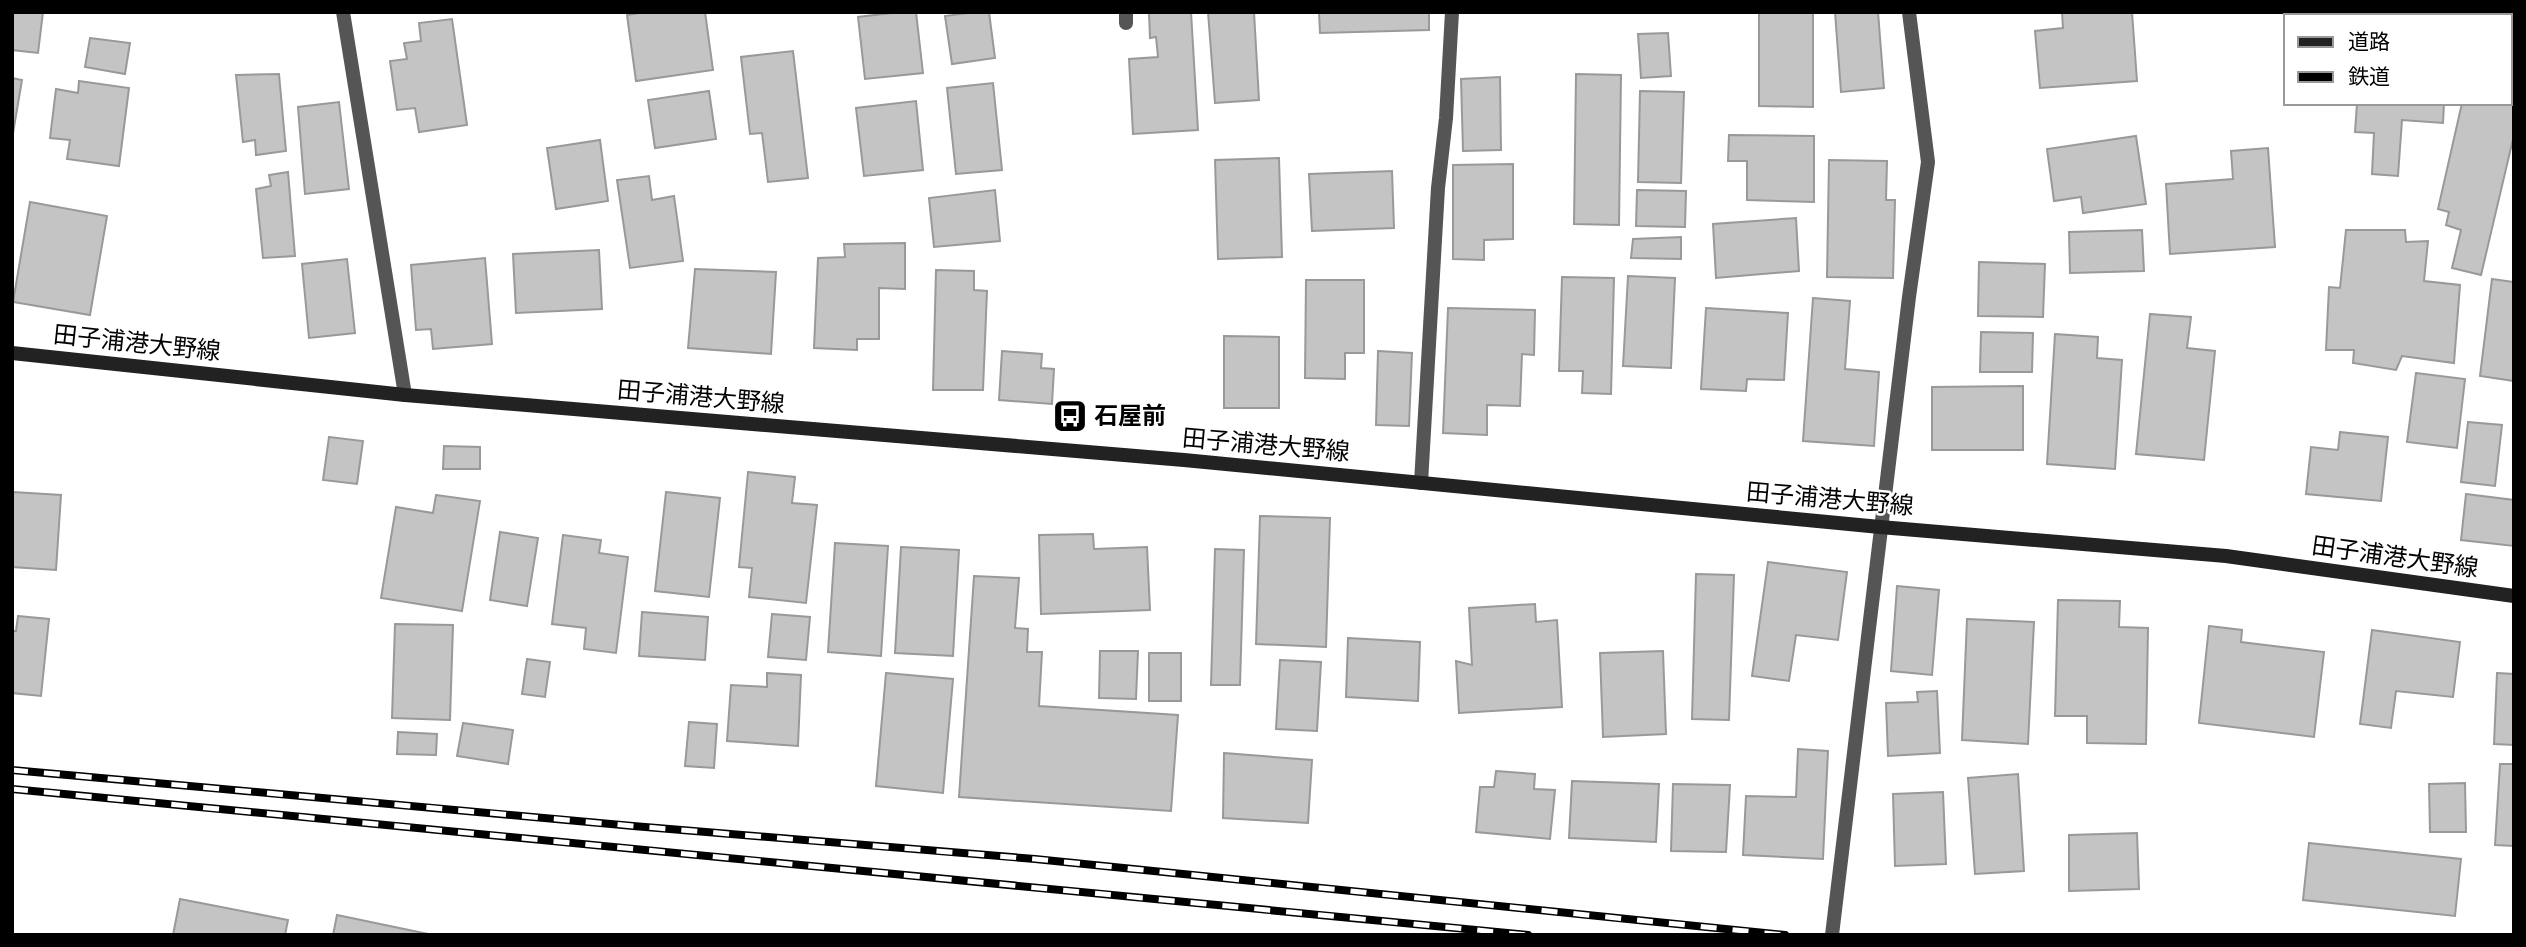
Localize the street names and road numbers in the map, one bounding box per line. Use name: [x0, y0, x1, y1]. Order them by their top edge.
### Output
street label: 田子浦港大野線: [52, 320, 222, 366]
street label: 田子浦港大野線: [616, 376, 786, 418]
street label: 田子浦港大野線: [1181, 424, 1351, 466]
street label: 田子浦港大野線: [1745, 478, 1915, 520]
street label: 田子浦港大野線: [2310, 531, 2480, 583]

